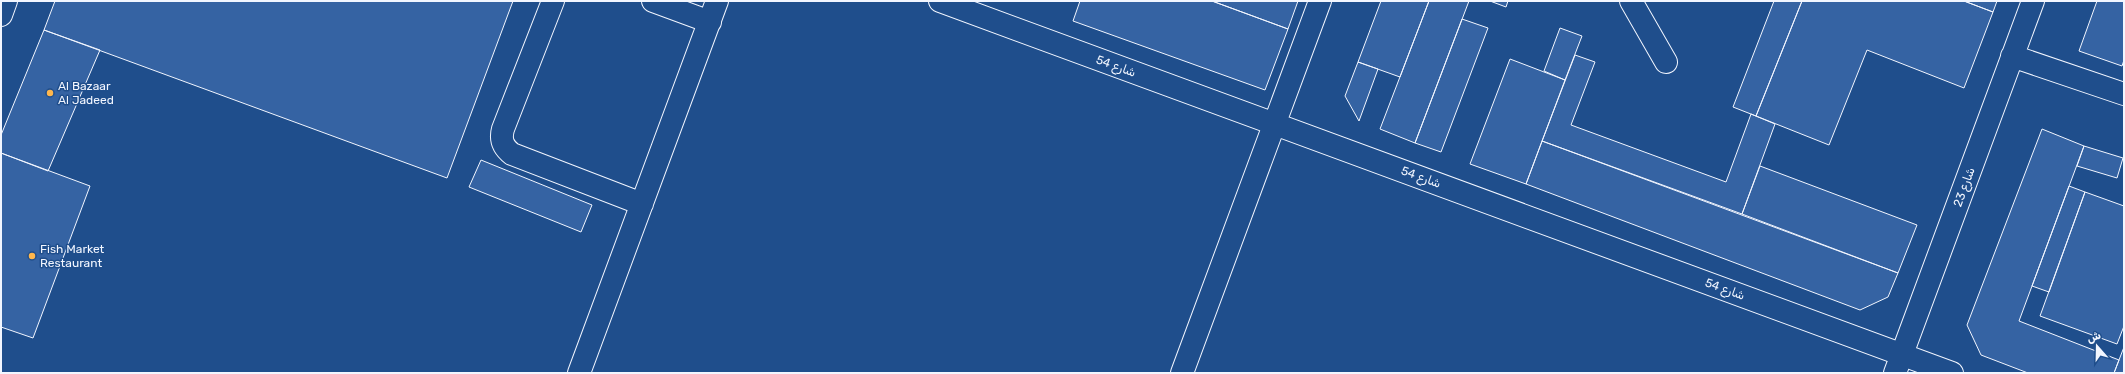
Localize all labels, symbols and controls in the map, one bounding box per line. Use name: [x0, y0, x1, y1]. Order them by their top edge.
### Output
street label: شارع 54: [1093, 52, 1138, 82]
place label: Al Bazaar Al Jadeed: [58, 79, 114, 107]
marker: Al Bazaar Al Jadeed: [45, 88, 55, 98]
street label: شارع 54: [1398, 163, 1443, 193]
street label: شارع 23: [1950, 165, 1980, 209]
place label: Fish Market Restaurant: [40, 242, 105, 270]
marker: Fish Market Restaurant: [27, 251, 37, 261]
street label: شارع 54: [1702, 275, 1747, 305]
north arrow: [2077, 326, 2117, 366]
text: ش: [2085, 329, 2103, 346]

